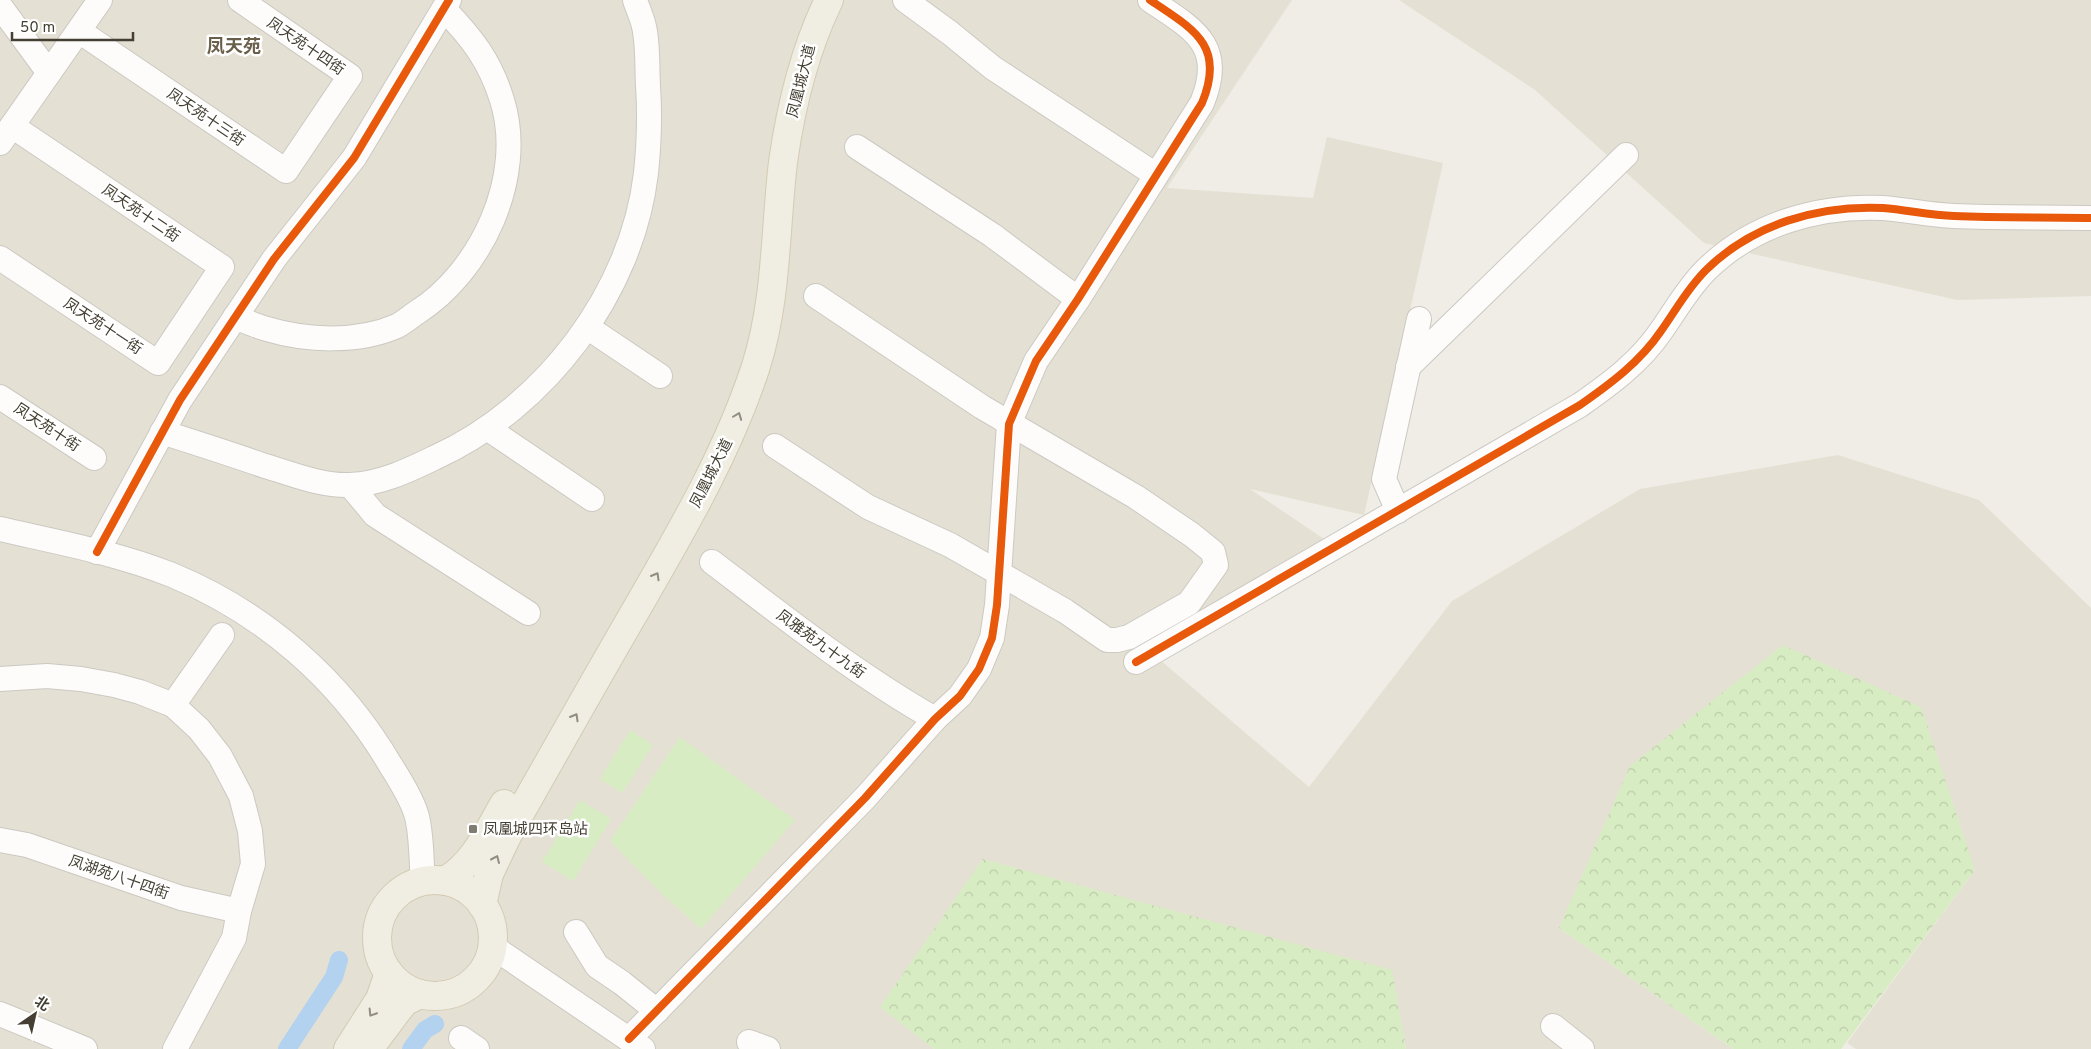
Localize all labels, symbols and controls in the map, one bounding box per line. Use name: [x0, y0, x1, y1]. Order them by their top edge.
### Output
scale bar: [12, 10, 134, 42]
street label: 凤天苑十四街: [263, 14, 348, 80]
text: 50 m: [20, 19, 55, 38]
district label: 凤天苑: [207, 36, 261, 59]
street label: 凤凰城大道: [784, 43, 821, 120]
street label: 凤天苑十三街: [163, 85, 248, 151]
street label: 凤天苑十二街: [98, 181, 183, 247]
street label: 凤天苑十一街: [59, 295, 145, 360]
street label: 凤天苑十街: [10, 400, 83, 457]
one-way arrow: [732, 412, 742, 421]
street label: 凤凰城大道: [687, 436, 738, 511]
one-way arrow: [649, 572, 659, 581]
street label: 凤雅苑九十九街: [772, 607, 868, 684]
one-way arrow: [568, 713, 578, 722]
place label: 凤凰城四环岛站: [483, 821, 588, 840]
marker: 凤凰城四环岛站: [467, 823, 479, 835]
street label: 凤湖苑八十四街: [66, 852, 171, 904]
one-way arrow: [489, 855, 500, 864]
north arrow: [10, 989, 60, 1039]
text: 北: [31, 994, 52, 1015]
one-way arrow: [369, 1007, 378, 1016]

